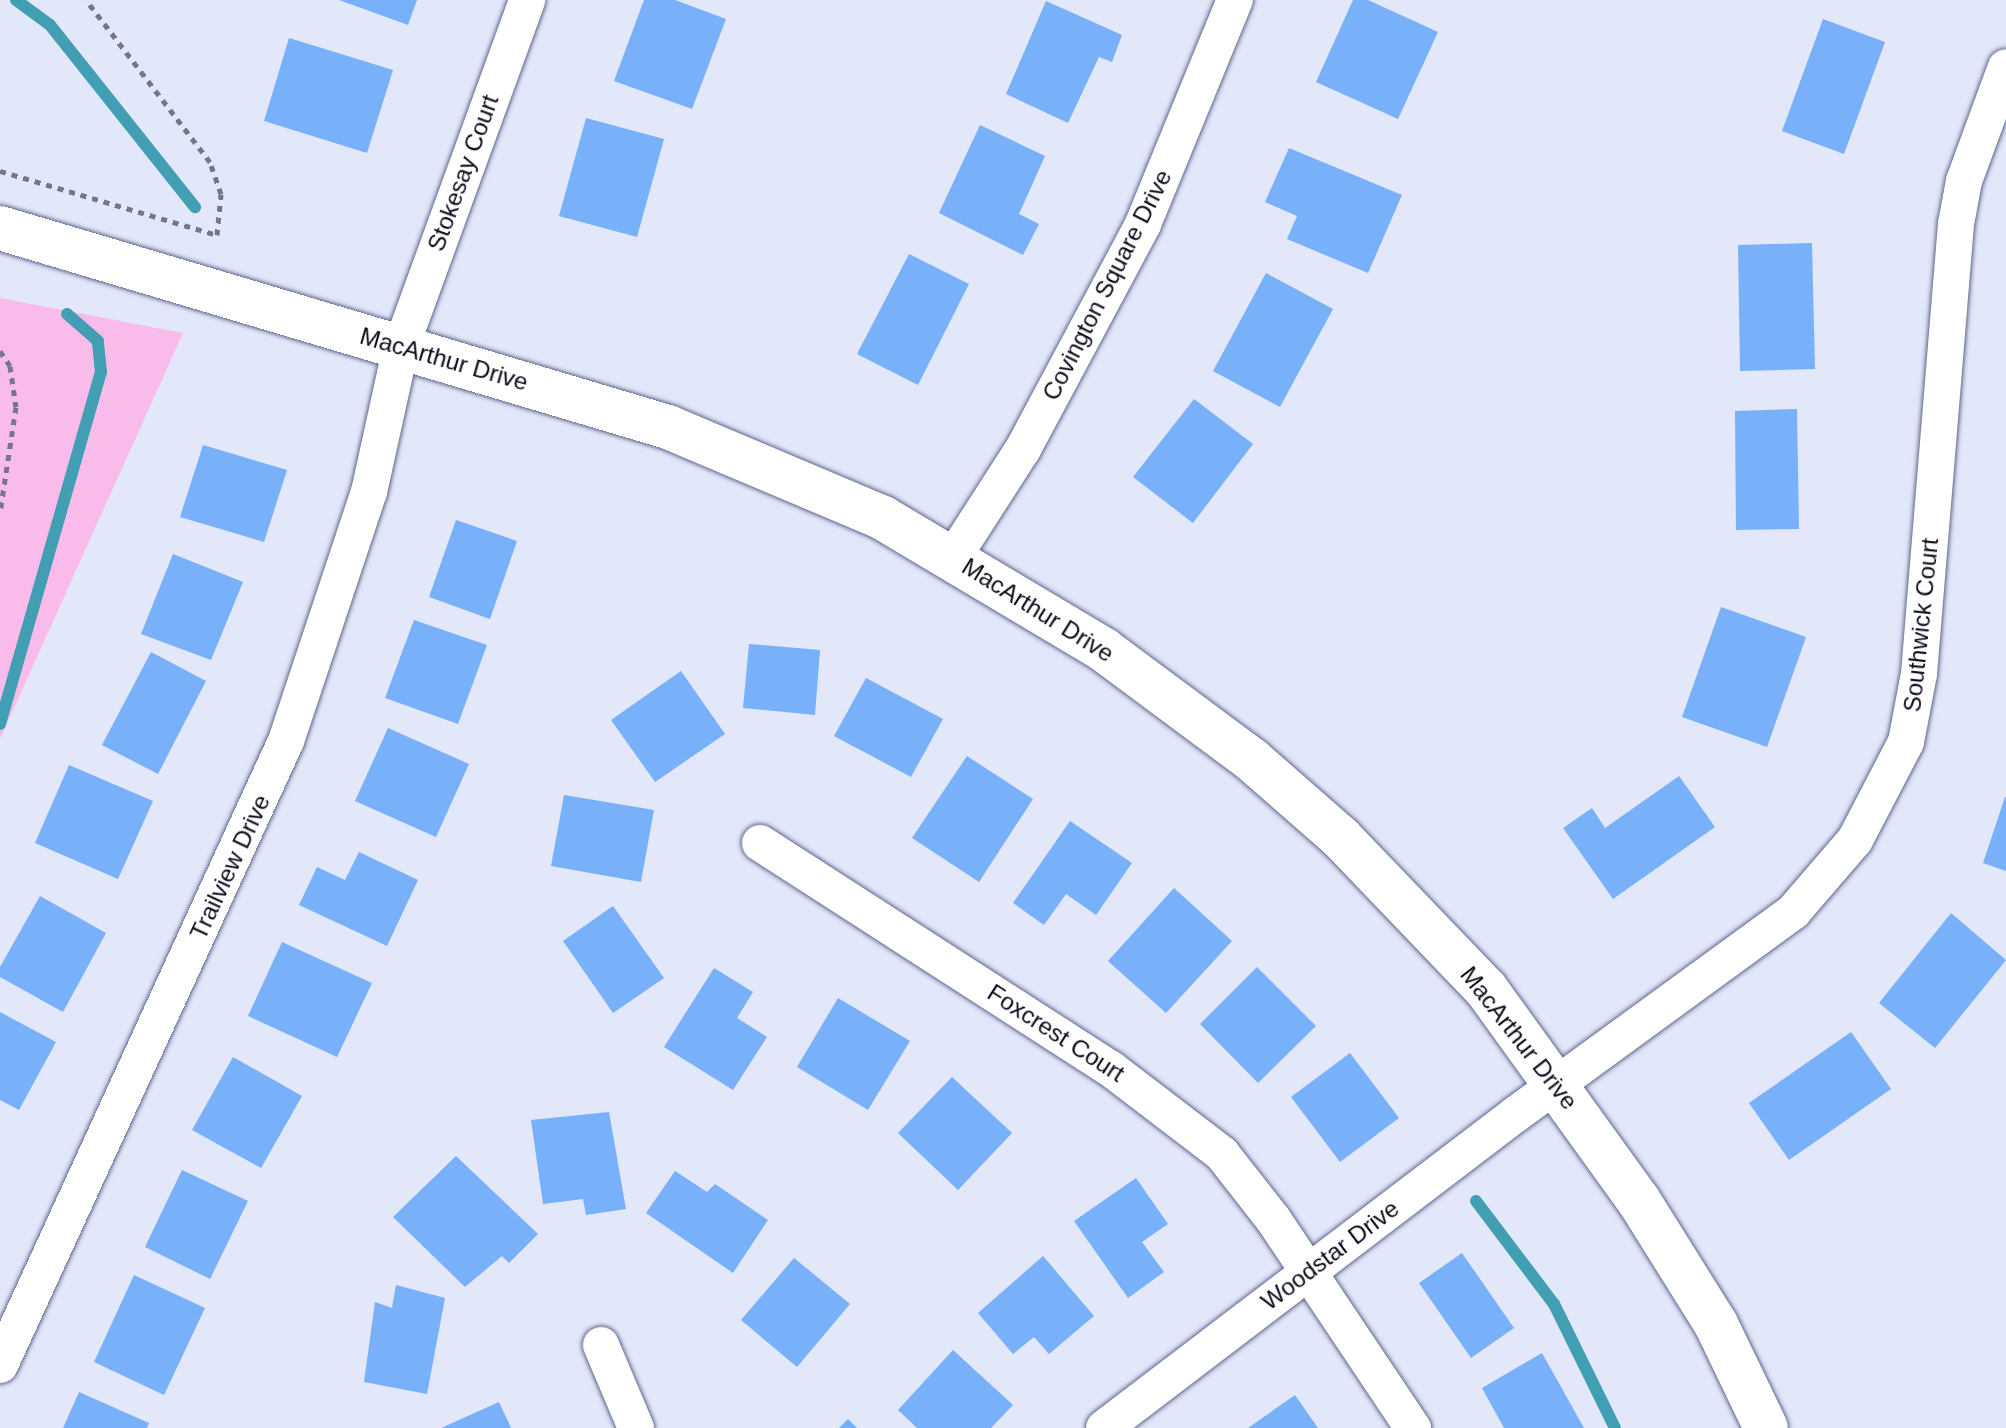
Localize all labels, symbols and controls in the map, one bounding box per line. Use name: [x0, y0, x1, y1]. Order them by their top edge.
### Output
street label: Stokesay Court: [421, 91, 505, 255]
street label: Covington Square Drive: [1036, 165, 1178, 405]
street label: MacArthur Drive: [357, 321, 531, 397]
street label: Southwick Court: [1898, 537, 1944, 713]
street label: MacArthur Drive: [957, 552, 1119, 668]
street label: Trailview Drive: [184, 790, 276, 944]
street label: MacArthur Drive: [1454, 961, 1584, 1115]
street label: Foxcrest Court: [982, 978, 1130, 1088]
street label: Woodstar Drive: [1255, 1194, 1405, 1316]

